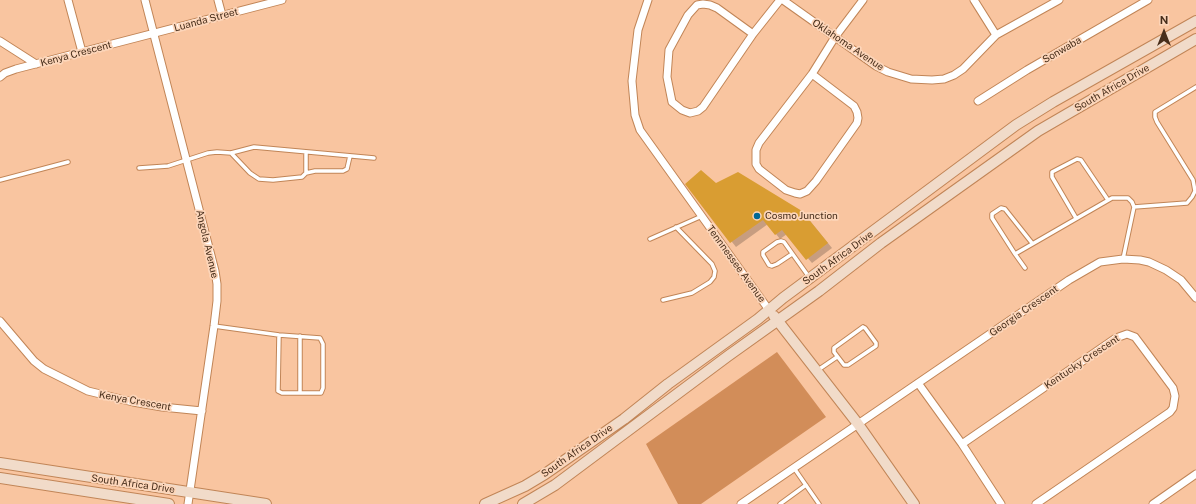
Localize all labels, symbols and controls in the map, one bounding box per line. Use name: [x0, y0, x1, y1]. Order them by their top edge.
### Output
street label: Luanda Street: [173, 6, 239, 34]
north arrow: [1144, 12, 1184, 52]
text: N: [1160, 14, 1168, 26]
street label: Oklahoma Avenue: [810, 17, 886, 73]
street label: Sonwaba: [1041, 34, 1083, 66]
street label: Kenya Crescent: [39, 39, 113, 69]
street label: South Africa Drive: [1072, 62, 1152, 114]
street label: Angola Avenue: [193, 209, 221, 279]
place label: Cosmo Junction: [765, 210, 838, 222]
marker: Cosmo Junction: [752, 211, 762, 221]
street label: Tennnessee Avenue: [704, 223, 768, 305]
street label: South Africa Drive: [800, 228, 876, 288]
street label: Georgia Crescent: [987, 283, 1061, 339]
street label: Kentucky Crescent: [1042, 332, 1122, 392]
street label: Kenya Crescent: [98, 389, 172, 413]
street label: South Africa Drive: [539, 422, 615, 480]
street label: South Africa Drive: [90, 472, 176, 496]

